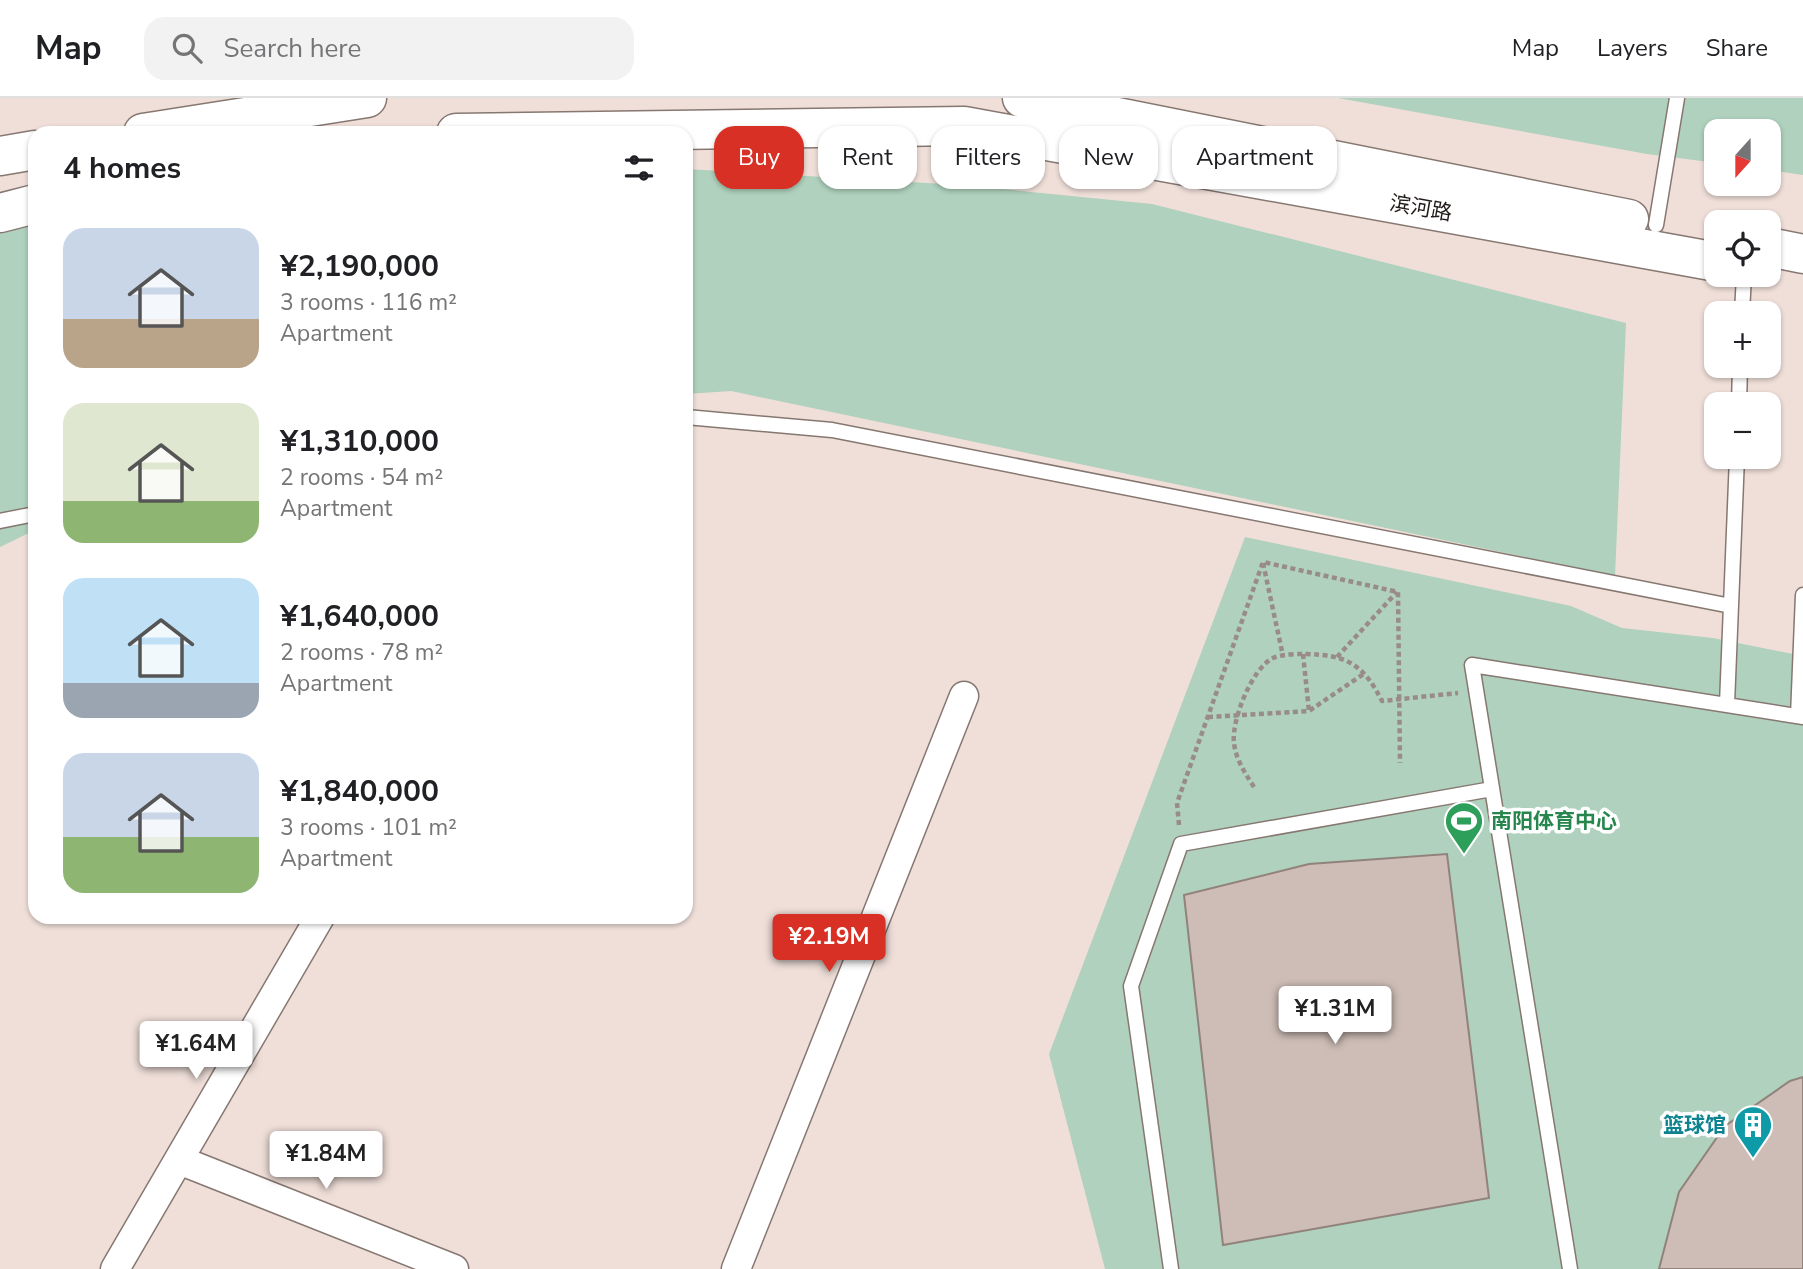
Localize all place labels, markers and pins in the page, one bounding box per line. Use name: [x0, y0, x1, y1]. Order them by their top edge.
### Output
sports icon: 南阳体育中心: [1443, 800, 1485, 855]
place label: 南阳体育中心: [1491, 807, 1617, 835]
pin: ¥2.19M: [772, 914, 886, 974]
pin: ¥1.31M: [1278, 986, 1392, 1046]
pin: ¥1.64M: [139, 1021, 253, 1081]
building icon: 篮球馆: [1732, 1104, 1774, 1159]
place label: 篮球馆: [1663, 1111, 1726, 1139]
pin: ¥1.84M: [269, 1132, 383, 1191]

